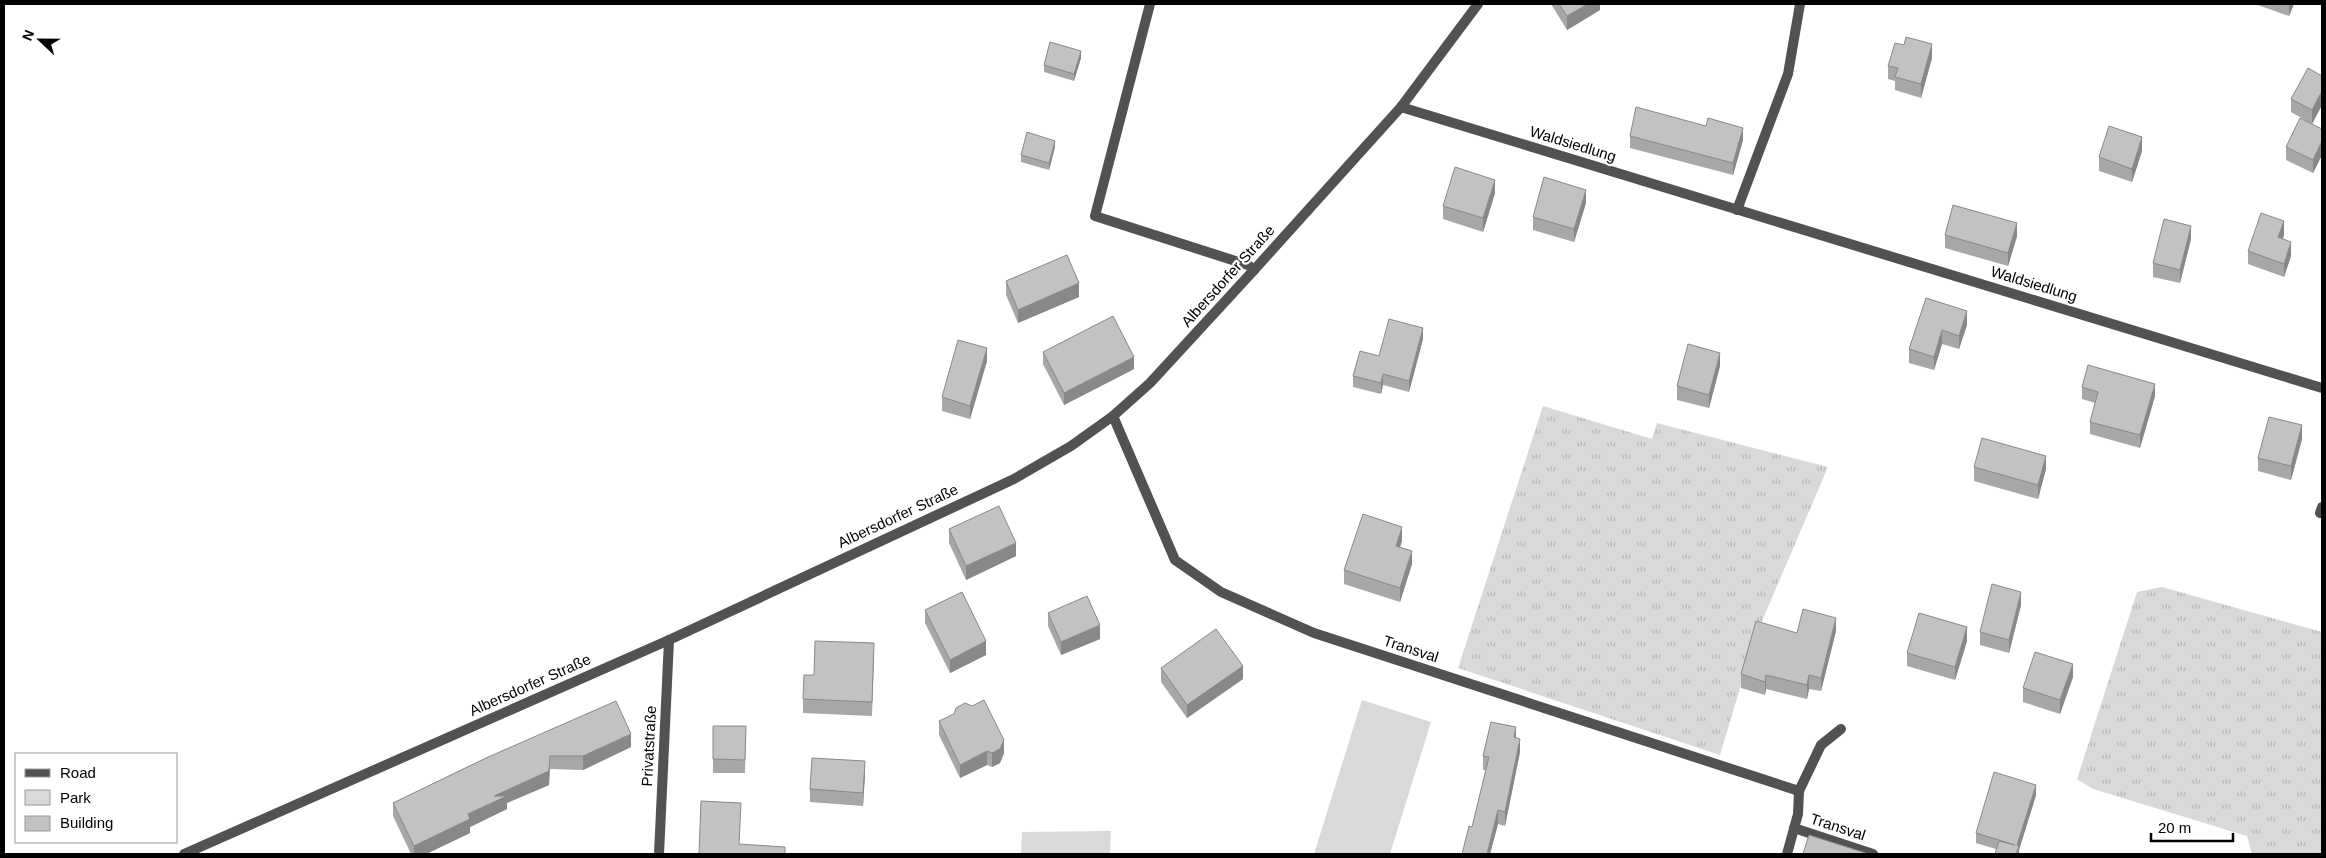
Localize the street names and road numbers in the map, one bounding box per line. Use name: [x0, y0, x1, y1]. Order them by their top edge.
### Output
street label: Waldsiedlung: [1528, 122, 1618, 165]
street label: Albersdorfer Straße: [1178, 221, 1278, 330]
street label: Waldsiedlung: [1989, 262, 2079, 305]
street label: Albersdorfer Straße: [835, 480, 961, 551]
street label: Transval: [1381, 632, 1441, 665]
street label: Albersdorfer Straße: [467, 650, 593, 719]
street label: Privatstraße: [638, 705, 659, 787]
street label: Transval: [1808, 810, 1868, 843]

